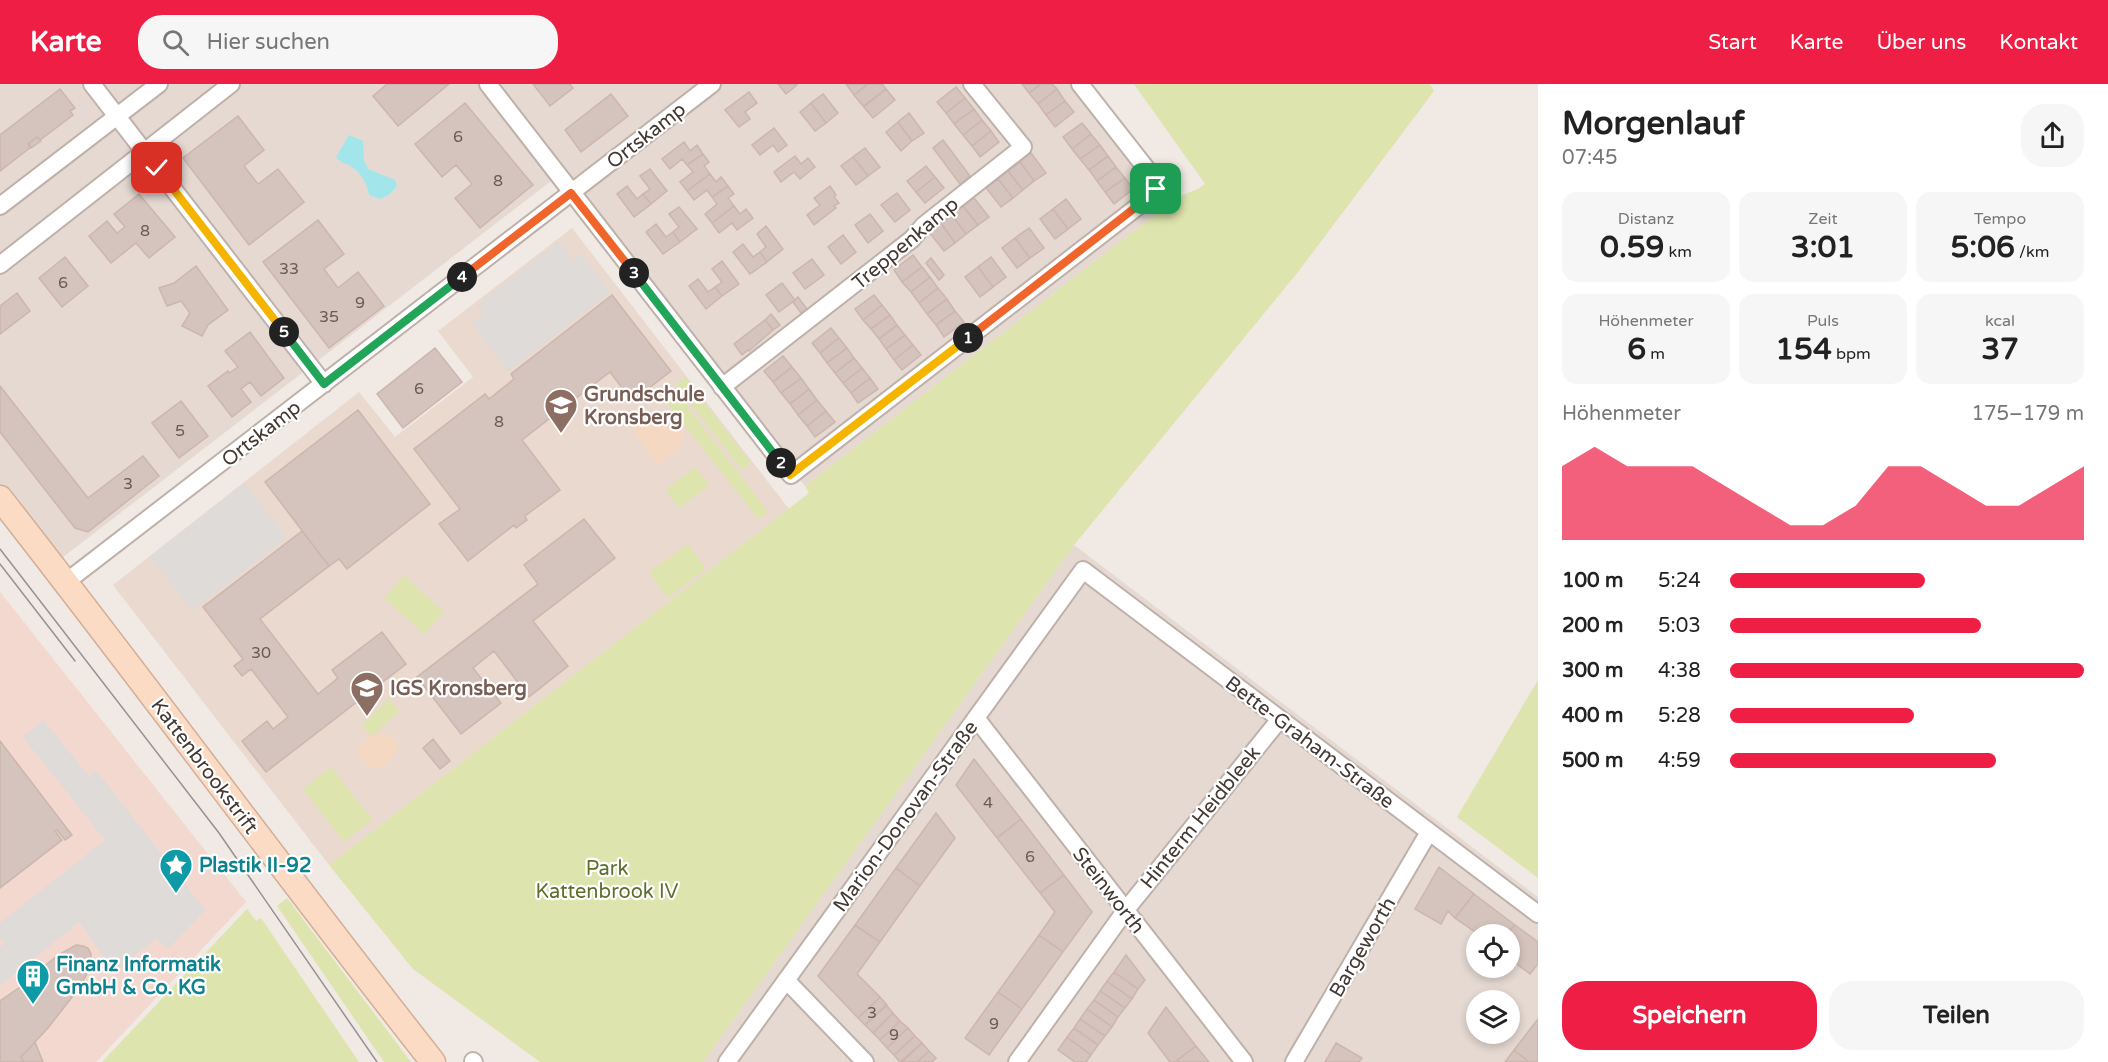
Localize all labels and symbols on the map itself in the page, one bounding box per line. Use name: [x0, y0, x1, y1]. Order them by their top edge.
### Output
street label: Ortskamp: [602, 97, 691, 174]
house number: 6: [453, 127, 463, 147]
pin: [131, 142, 182, 193]
pin: [1130, 163, 1181, 214]
house number: 8: [493, 171, 503, 191]
street label: Treppenkamp: [848, 192, 964, 295]
house number: 8: [140, 221, 150, 241]
pin: 3: [619, 258, 649, 288]
house number: 33: [279, 259, 299, 279]
pin: 4: [447, 262, 477, 292]
house number: 6: [58, 273, 68, 293]
house number: 9: [355, 293, 365, 313]
house number: 35: [319, 307, 339, 327]
pin: 5: [269, 317, 299, 347]
pin: 1: [953, 323, 983, 353]
house number: 6: [414, 379, 424, 399]
place label: Grundschule Kronsberg: [584, 383, 705, 430]
school or university icon: Grundschule Kronsberg: [543, 387, 579, 434]
street label: Ortskamp: [217, 395, 306, 472]
house number: 8: [494, 412, 504, 432]
house number: 5: [175, 421, 185, 441]
pin: 2: [766, 448, 796, 478]
house number: 3: [123, 474, 133, 494]
house number: 30: [251, 643, 271, 663]
school or university icon: IGS Kronsberg: [349, 670, 385, 717]
street label: Bette-Graham-Straße: [1220, 671, 1399, 814]
place label: IGS Kronsberg: [390, 677, 527, 701]
street label: Kattenbrookstrift: [146, 694, 263, 839]
street label: Marion-Donovan-Straße: [828, 716, 983, 917]
street label: Hinterm Heidbleek: [1136, 741, 1266, 894]
house number: 4: [983, 793, 993, 813]
street label: Steinworth: [1067, 843, 1149, 939]
place icon: Plastik II-92: [158, 847, 194, 894]
house number: 6: [1025, 847, 1035, 867]
place label: Plastik II-92: [199, 854, 311, 878]
park label: Park Kattenbrook IV: [535, 857, 679, 904]
street label: Bargeworth: [1325, 893, 1401, 1002]
place label: Finanz Informatik GmbH & Co. KG: [56, 953, 221, 1000]
building icon: Finanz Informatik GmbH & Co. KG: [15, 958, 51, 1005]
house number: 3: [867, 1003, 877, 1023]
house number: 9: [989, 1014, 999, 1034]
house number: 9: [889, 1025, 899, 1045]

